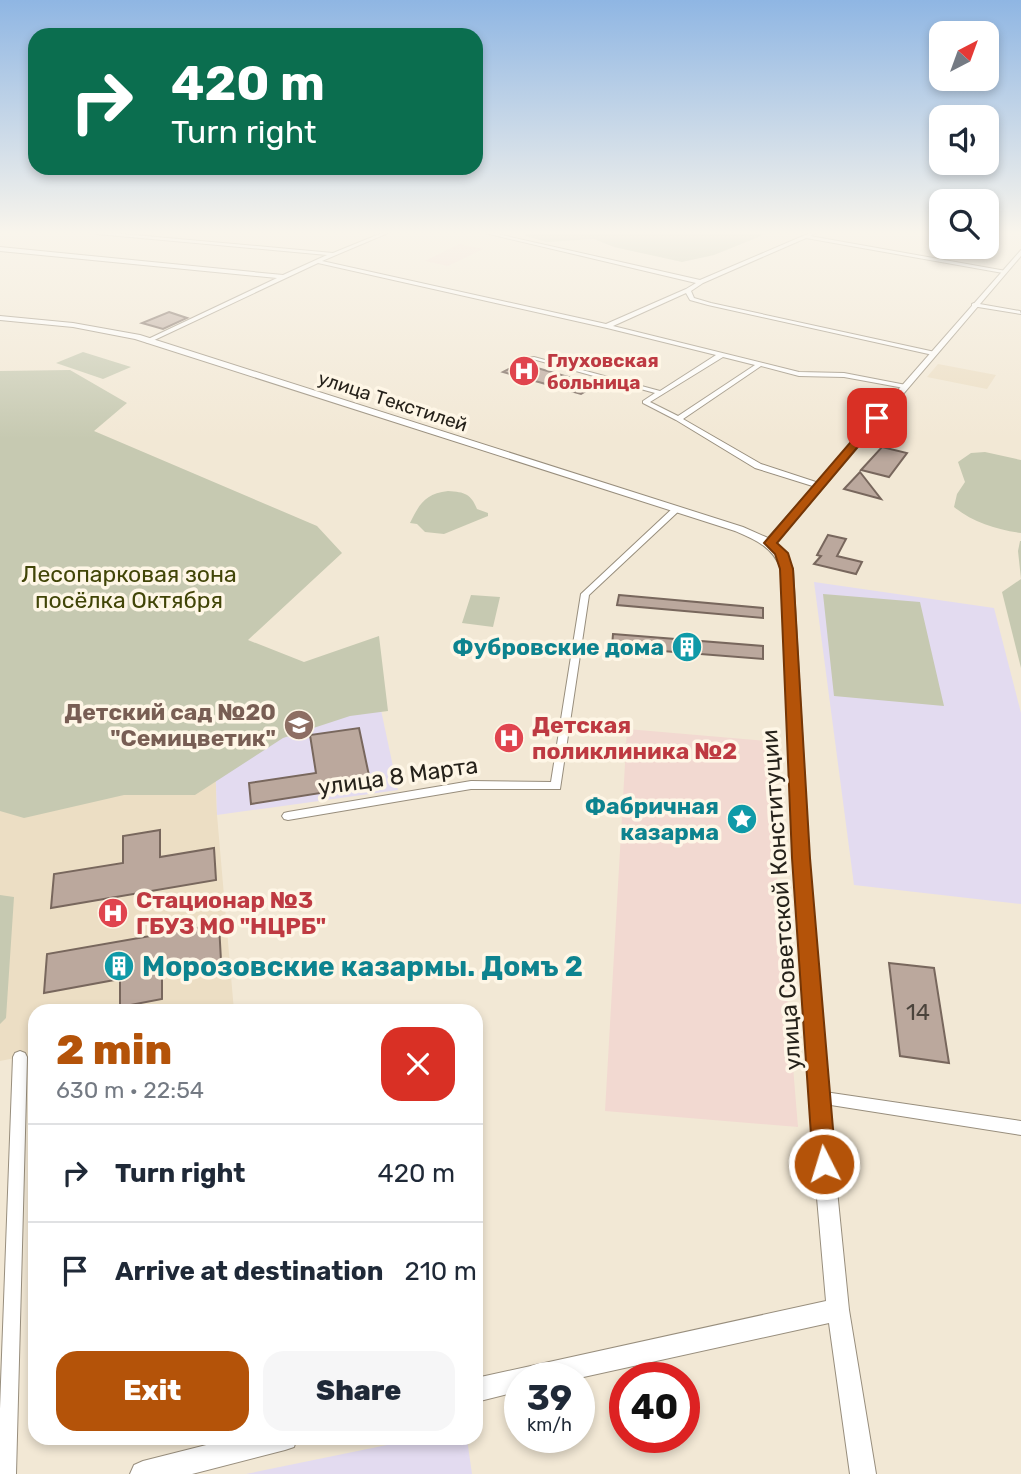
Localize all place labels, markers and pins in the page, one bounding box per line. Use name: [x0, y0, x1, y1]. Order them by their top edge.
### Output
place label: Глуховская больница: [547, 349, 659, 394]
hospital icon: Глуховская больница: [507, 354, 541, 388]
pin: [847, 388, 907, 448]
building icon: Фубровские дома: [670, 630, 704, 664]
place label: Фубровские дома: [452, 633, 664, 661]
place label: Детский сад №20 "Семицветик": [64, 698, 276, 752]
school or university icon: Детский сад №20 "Семицветик": [282, 708, 316, 742]
place label: Детская поликлиника №2: [532, 711, 737, 765]
hospital icon: Детская поликлиника №2: [492, 721, 526, 755]
place label: Фабричная казарма: [585, 792, 719, 846]
place icon: Фабричная казарма: [725, 802, 759, 836]
place label: Стационар №3 ГБУЗ МО "НЦРБ": [136, 886, 326, 940]
hospital icon: Стационар №3 ГБУЗ МО "НЦРБ": [96, 896, 130, 930]
building icon: Морозовские казармы. Домъ 2: [102, 949, 136, 983]
place label: Морозовские казармы. Домъ 2: [142, 950, 583, 983]

